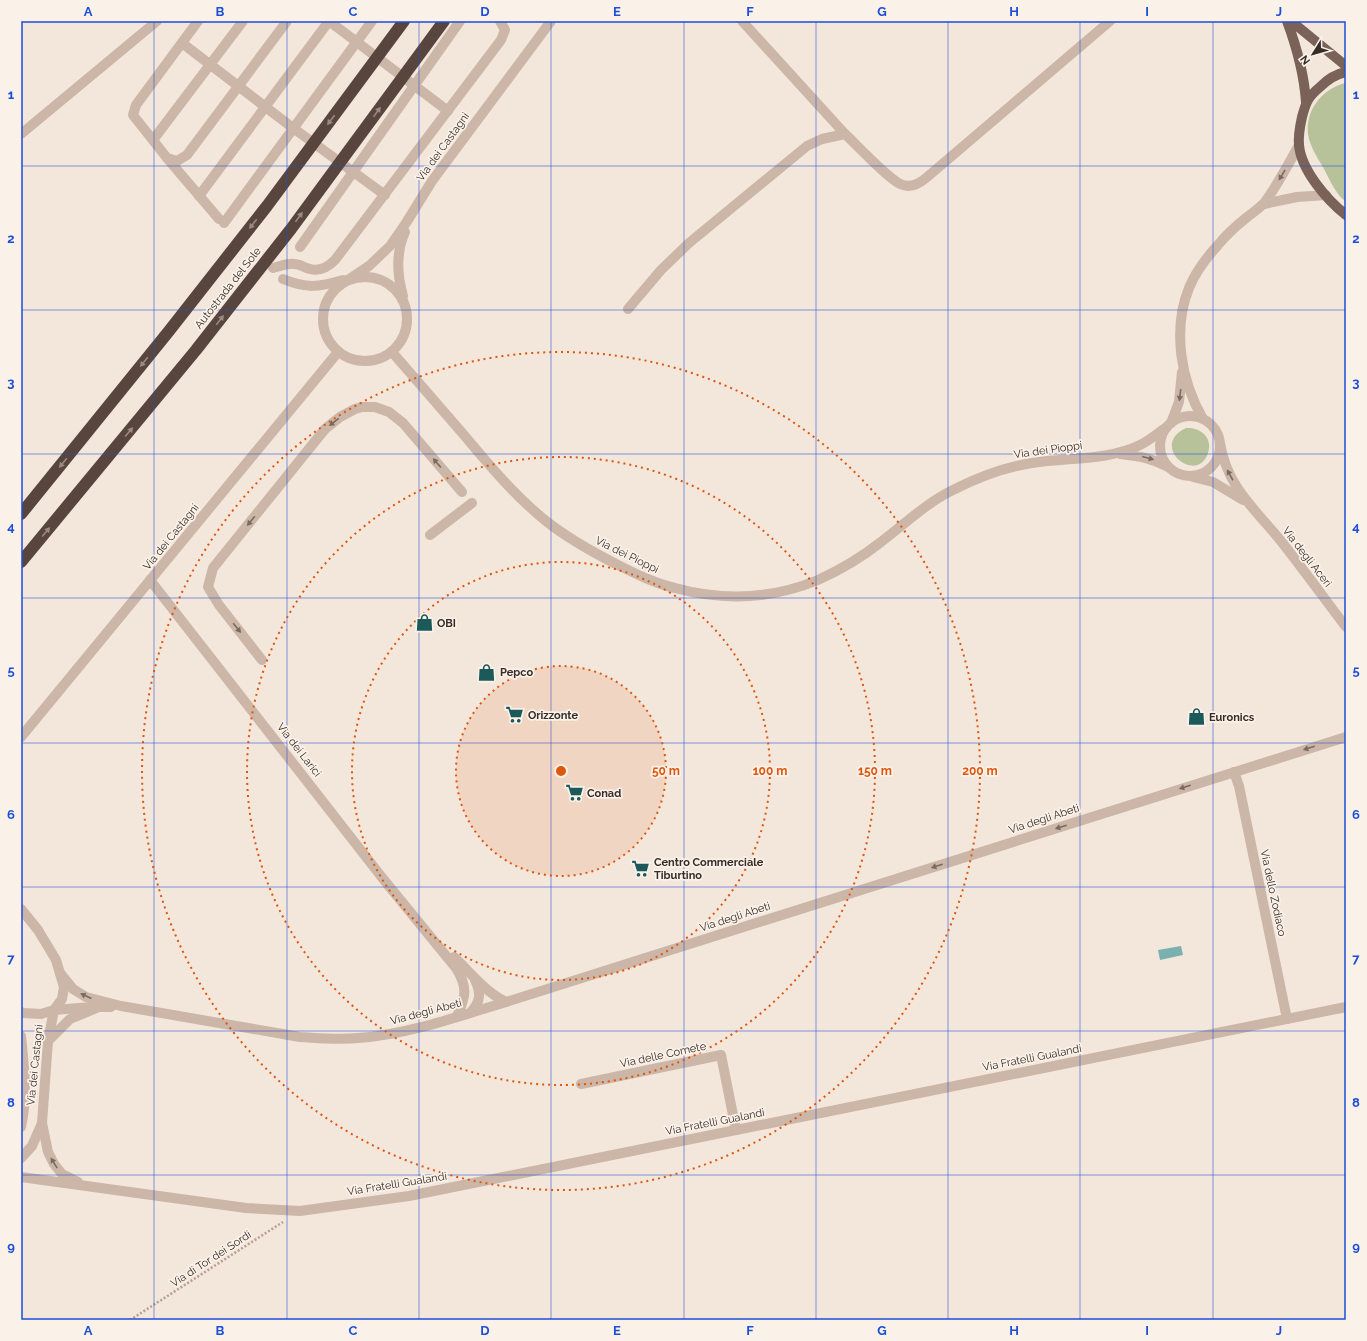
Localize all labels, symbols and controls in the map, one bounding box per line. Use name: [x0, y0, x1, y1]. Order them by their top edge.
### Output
text: A: [84, 4, 93, 19]
text: B: [216, 4, 225, 19]
text: C: [349, 4, 358, 19]
text: D: [480, 4, 490, 19]
text: E: [613, 4, 621, 19]
text: F: [746, 4, 754, 19]
text: G: [877, 4, 887, 19]
text: H: [1009, 4, 1019, 19]
text: I: [1145, 4, 1149, 19]
text: J: [1276, 4, 1282, 19]
north arrow: [1293, 34, 1333, 74]
text: N: [1298, 52, 1313, 67]
text: 1: [8, 87, 15, 102]
text: 1: [1353, 87, 1360, 102]
one-way arrow: [372, 107, 381, 118]
street label: Via dei Castagni: [414, 110, 472, 184]
one-way arrow: [326, 114, 335, 125]
one-way arrow: [1279, 169, 1286, 181]
one-way arrow: [295, 212, 303, 222]
one-way arrow: [248, 218, 257, 229]
text: 2: [7, 231, 15, 246]
text: 2: [1352, 231, 1360, 246]
street label: Autostrada del Sole: [192, 244, 264, 331]
one-way arrow: [215, 314, 224, 325]
one-way arrow: [140, 356, 149, 367]
text: 3: [7, 375, 15, 390]
text: 3: [1352, 375, 1360, 390]
one-way arrow: [1176, 389, 1183, 401]
one-way arrow: [328, 418, 339, 426]
one-way arrow: [124, 427, 133, 437]
street label: Via dei Pioppi: [1013, 439, 1083, 461]
one-way arrow: [1142, 455, 1154, 461]
one-way arrow: [432, 457, 441, 468]
one-way arrow: [58, 458, 67, 468]
one-way arrow: [1226, 469, 1233, 481]
street label: Via dei Castagni: [140, 501, 202, 573]
one-way arrow: [246, 516, 255, 527]
text: 4: [7, 519, 15, 534]
text: 4: [1352, 519, 1360, 534]
street label: Via degli Aceri: [1280, 524, 1334, 590]
one-way arrow: [41, 527, 50, 538]
street label: Via dei Pioppi: [593, 534, 661, 576]
shop icon: OBI: [414, 613, 434, 633]
place label: OBI: [437, 617, 456, 630]
one-way arrow: [233, 623, 242, 634]
shop icon: Pepco: [477, 662, 497, 682]
text: 5: [7, 663, 15, 678]
text: 5: [1352, 663, 1360, 678]
place label: Pepco: [500, 666, 533, 679]
supermarket icon: Orizzonte: [505, 705, 525, 725]
shop icon: Euronics: [1186, 707, 1206, 727]
place label: Orizzonte: [528, 709, 579, 722]
place label: Euronics: [1209, 711, 1255, 724]
street label: Via dei Larici: [274, 721, 324, 779]
one-way arrow: [1302, 745, 1314, 751]
centre of rings: [554, 764, 568, 778]
text: 50 m: [652, 764, 680, 778]
text: 100 m: [753, 764, 787, 778]
text: 150 m: [858, 764, 892, 778]
text: 200 m: [962, 764, 998, 778]
supermarket icon: Conad: [564, 783, 584, 803]
one-way arrow: [1179, 784, 1191, 790]
place label: Conad: [587, 787, 621, 800]
street label: Via degli Abeti: [1007, 801, 1081, 837]
text: 6: [7, 807, 15, 822]
text: 6: [1352, 807, 1360, 822]
one-way arrow: [1055, 824, 1067, 830]
street label: Via dello Zodiaco: [1257, 848, 1289, 938]
place label: Centro Commerciale Tiburtino: [654, 856, 764, 882]
supermarket icon: Centro Commerciale Tiburtino: [631, 858, 651, 878]
one-way arrow: [931, 863, 943, 869]
street label: Via degli Abeti: [698, 899, 772, 935]
text: 7: [7, 951, 15, 966]
text: 7: [1352, 951, 1360, 966]
one-way arrow: [80, 993, 92, 999]
street label: Via degli Abeti: [389, 996, 463, 1028]
street label: Via dei Castagni: [24, 1024, 46, 1106]
street label: Via delle Comete: [619, 1039, 708, 1070]
street label: Via Fratelli Gualandi: [981, 1042, 1083, 1074]
text: 8: [7, 1095, 15, 1110]
text: 8: [1352, 1095, 1360, 1110]
street label: Via Fratelli Gualandi: [664, 1106, 766, 1138]
one-way arrow: [50, 1158, 58, 1168]
street label: Via Fratelli Gualandi: [346, 1170, 448, 1198]
street label: Via di Tor dei Sordi: [168, 1228, 254, 1290]
text: 9: [7, 1239, 15, 1254]
text: 9: [1352, 1239, 1360, 1254]
text: A: [84, 1323, 93, 1338]
text: B: [216, 1323, 225, 1338]
text: C: [349, 1323, 358, 1338]
text: D: [480, 1323, 490, 1338]
text: E: [613, 1323, 621, 1338]
text: F: [746, 1323, 754, 1338]
text: G: [877, 1323, 887, 1338]
text: H: [1009, 1323, 1019, 1338]
text: I: [1145, 1323, 1149, 1338]
text: J: [1276, 1323, 1282, 1338]

